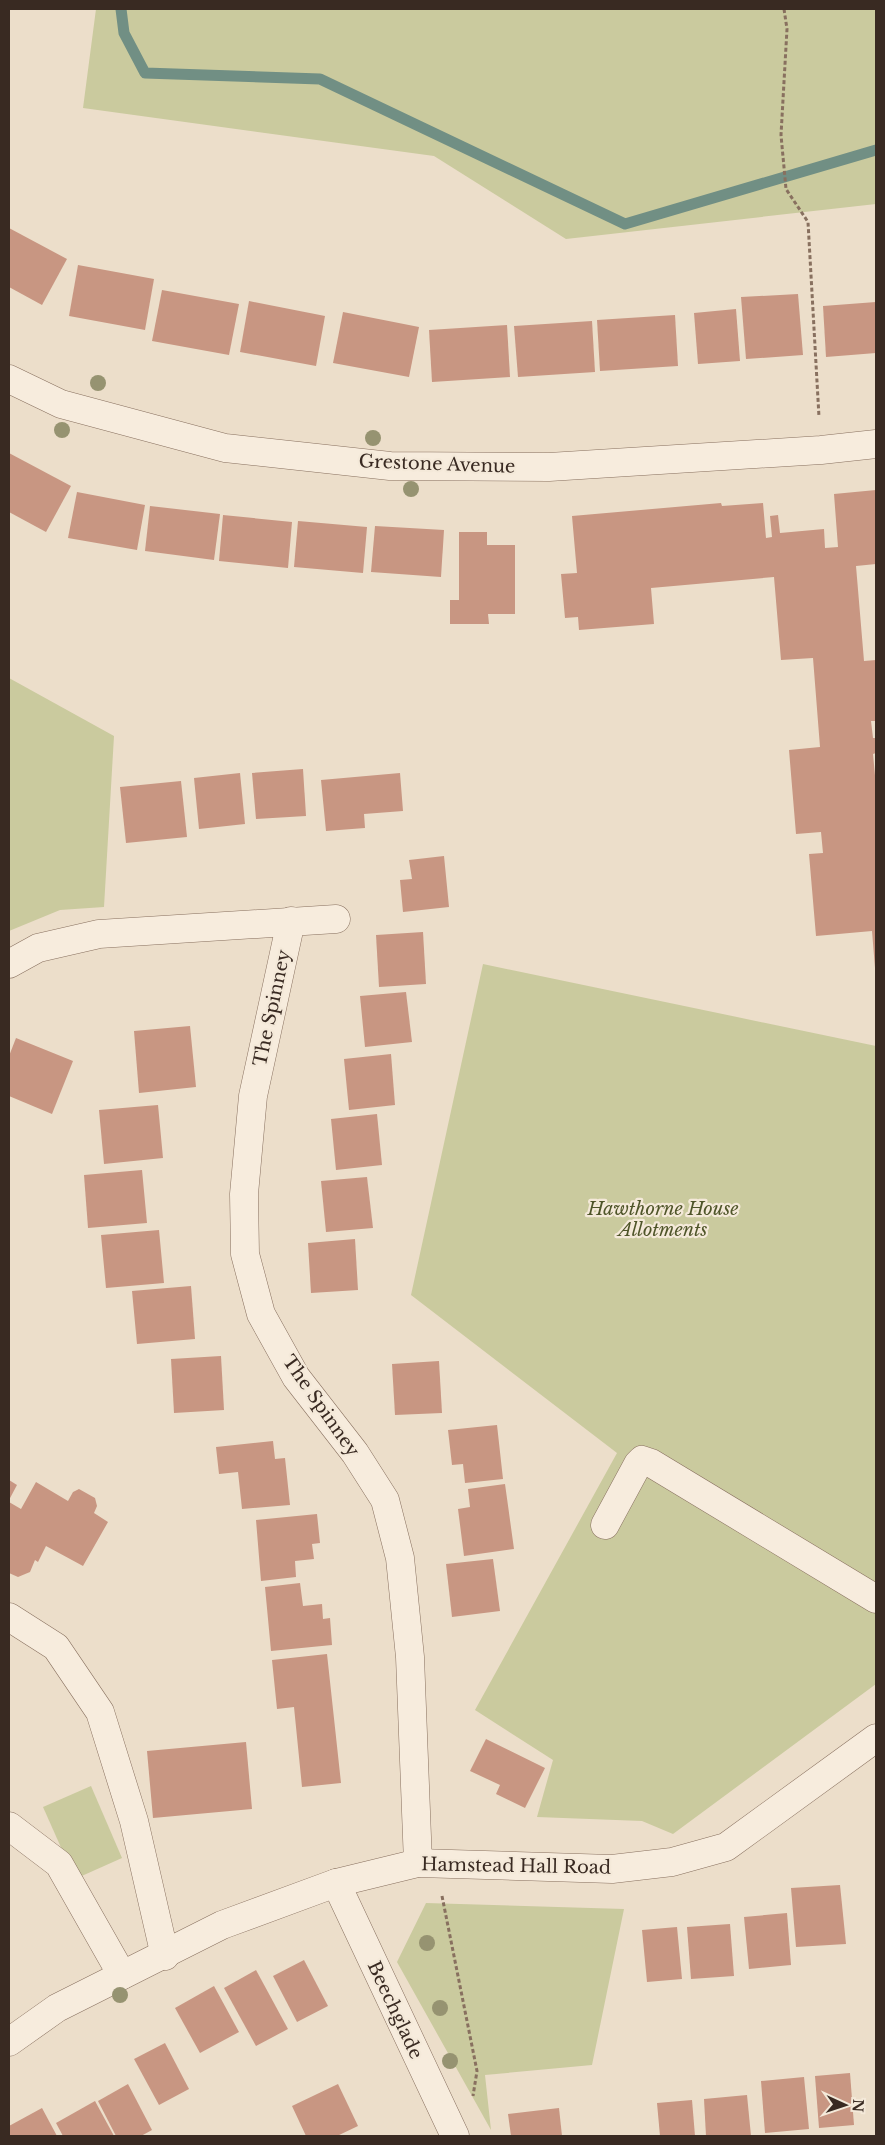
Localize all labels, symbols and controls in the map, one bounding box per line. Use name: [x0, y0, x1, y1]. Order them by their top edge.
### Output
street label: Grestone Avenue: [358, 450, 516, 478]
street label: The Spinney: [249, 947, 295, 1068]
park label: Hawthorne House Allotments: [586, 1198, 739, 1241]
street label: The Spinney: [278, 1351, 364, 1461]
street label: Hamstead Hall Road: [421, 1853, 611, 1879]
street label: Beechglade: [363, 1958, 427, 2062]
north arrow: [820, 2080, 870, 2130]
text: N: [849, 2099, 867, 2113]

